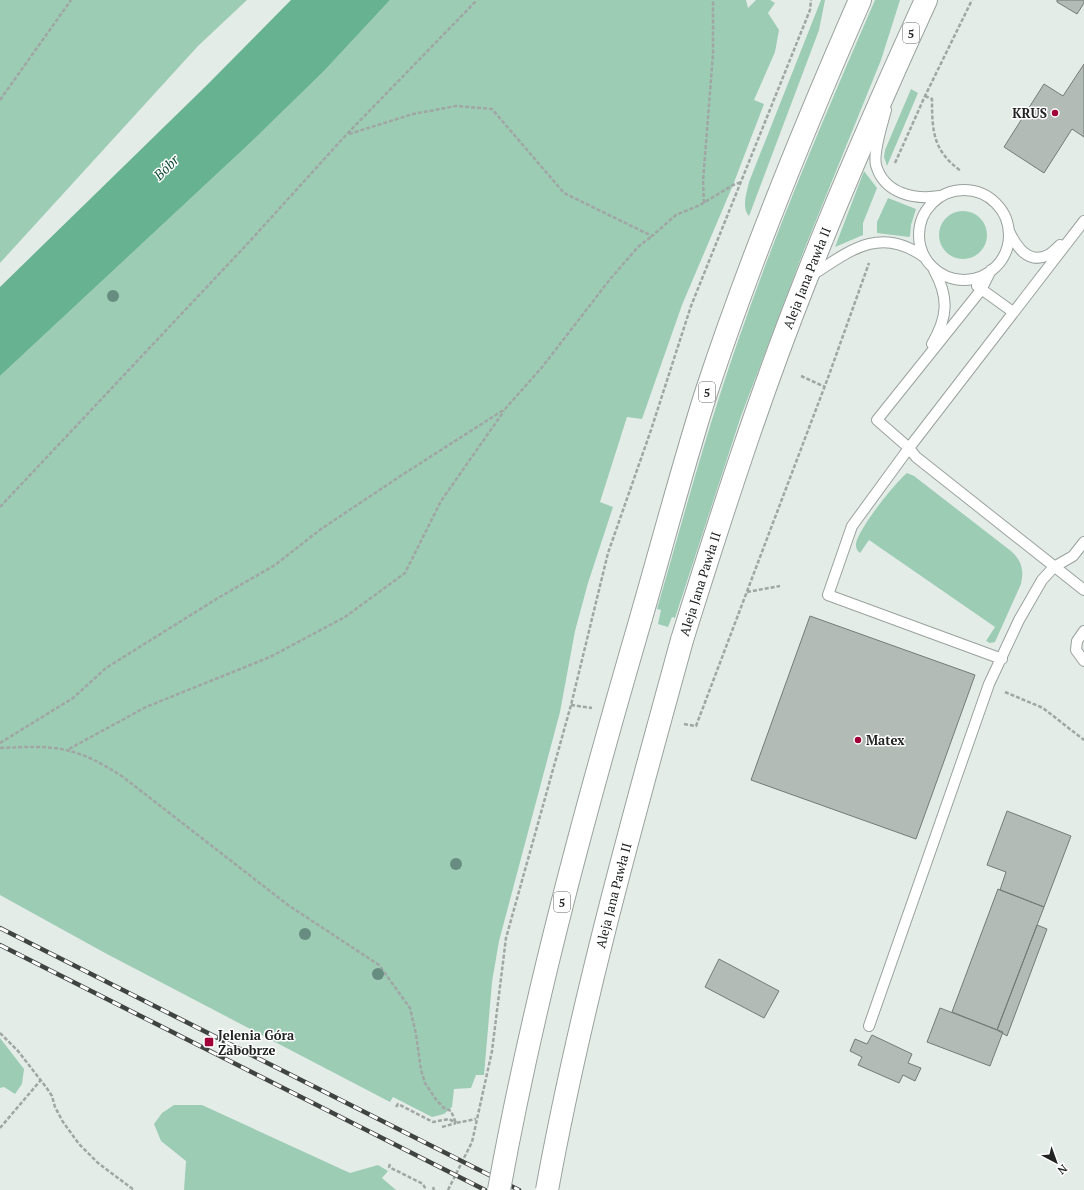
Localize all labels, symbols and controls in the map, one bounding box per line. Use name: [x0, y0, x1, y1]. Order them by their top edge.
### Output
road number: 5: [903, 23, 919, 43]
place label: KRUS: [1012, 104, 1047, 122]
marker: KRUS: [1050, 108, 1060, 118]
water label: Bóbr: [149, 150, 183, 184]
street label: Aleja Jana Pawła II: [778, 224, 835, 332]
road number: 5: [699, 382, 715, 402]
street label: Aleja Jana Pawła II: [675, 529, 725, 638]
place label: Matex: [866, 731, 905, 749]
marker: Matex: [853, 735, 863, 745]
street label: Aleja Jana Pawła II: [591, 841, 635, 950]
road number: 5: [554, 892, 570, 912]
place label: Jelenia Góra Zabobrze: [218, 1026, 295, 1059]
marker: Jelenia Góra Zabobrze: [203, 1036, 215, 1048]
north arrow: [1036, 1142, 1076, 1182]
text: N: [1054, 1162, 1070, 1178]

